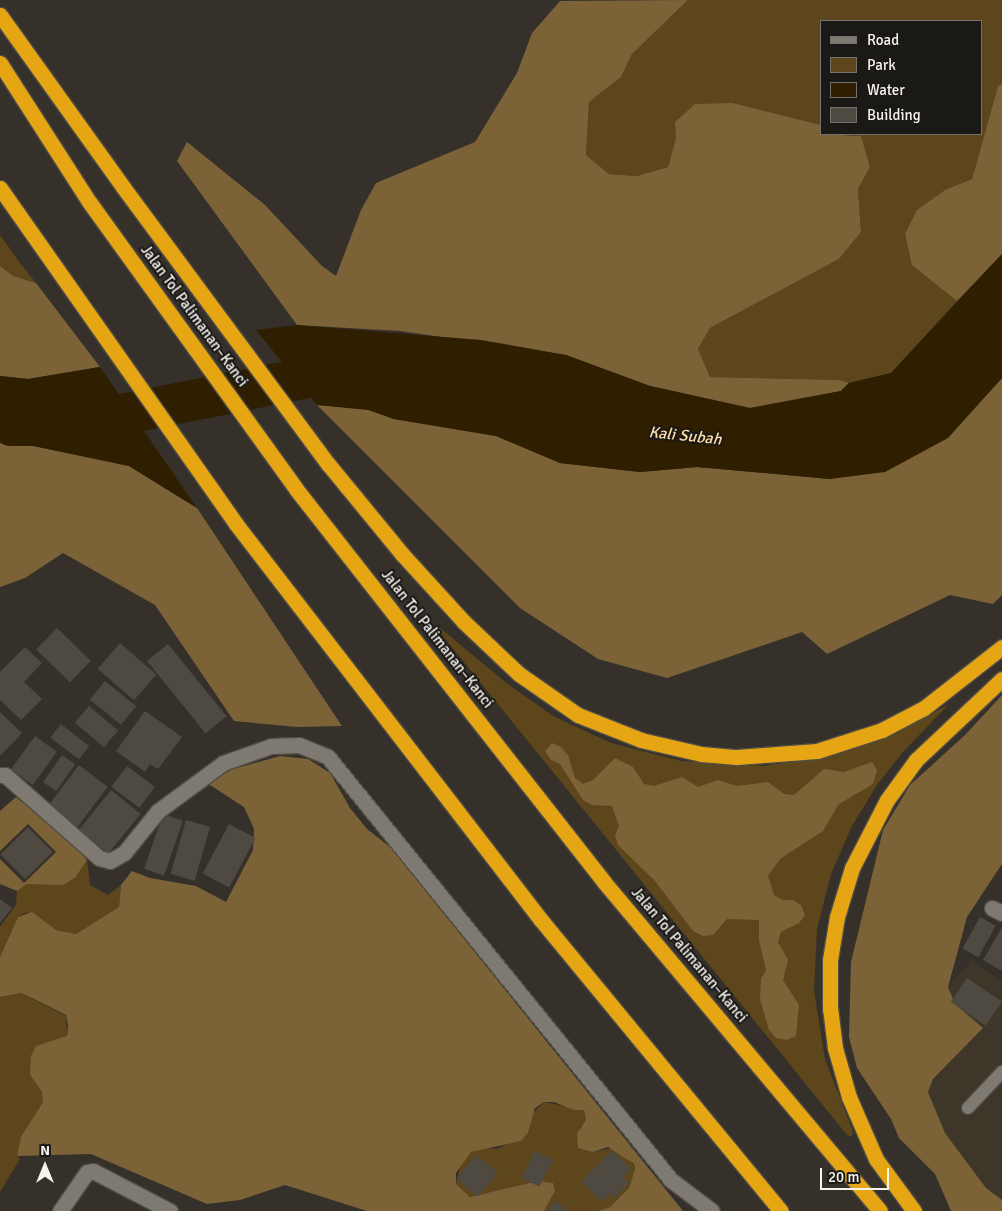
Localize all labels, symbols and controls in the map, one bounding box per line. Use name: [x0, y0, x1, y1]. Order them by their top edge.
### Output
legend: [820, 20, 982, 135]
text: Road: [867, 31, 899, 49]
text: Park: [867, 56, 896, 74]
text: Water: [867, 81, 905, 99]
text: Building: [867, 106, 921, 124]
street label: Jalan Tol Palimanan–Kanci: [137, 242, 251, 390]
water label: Kali Subah: [648, 423, 722, 449]
street label: Jalan Tol Palimanan–Kanci: [377, 566, 497, 712]
street label: Jalan Tol Palimanan–Kanci: [627, 884, 751, 1026]
north arrow: [20, 1141, 70, 1191]
text: N: [40, 1142, 50, 1159]
scale bar: [822, 1158, 891, 1190]
text: 20 m: [828, 1168, 859, 1186]

